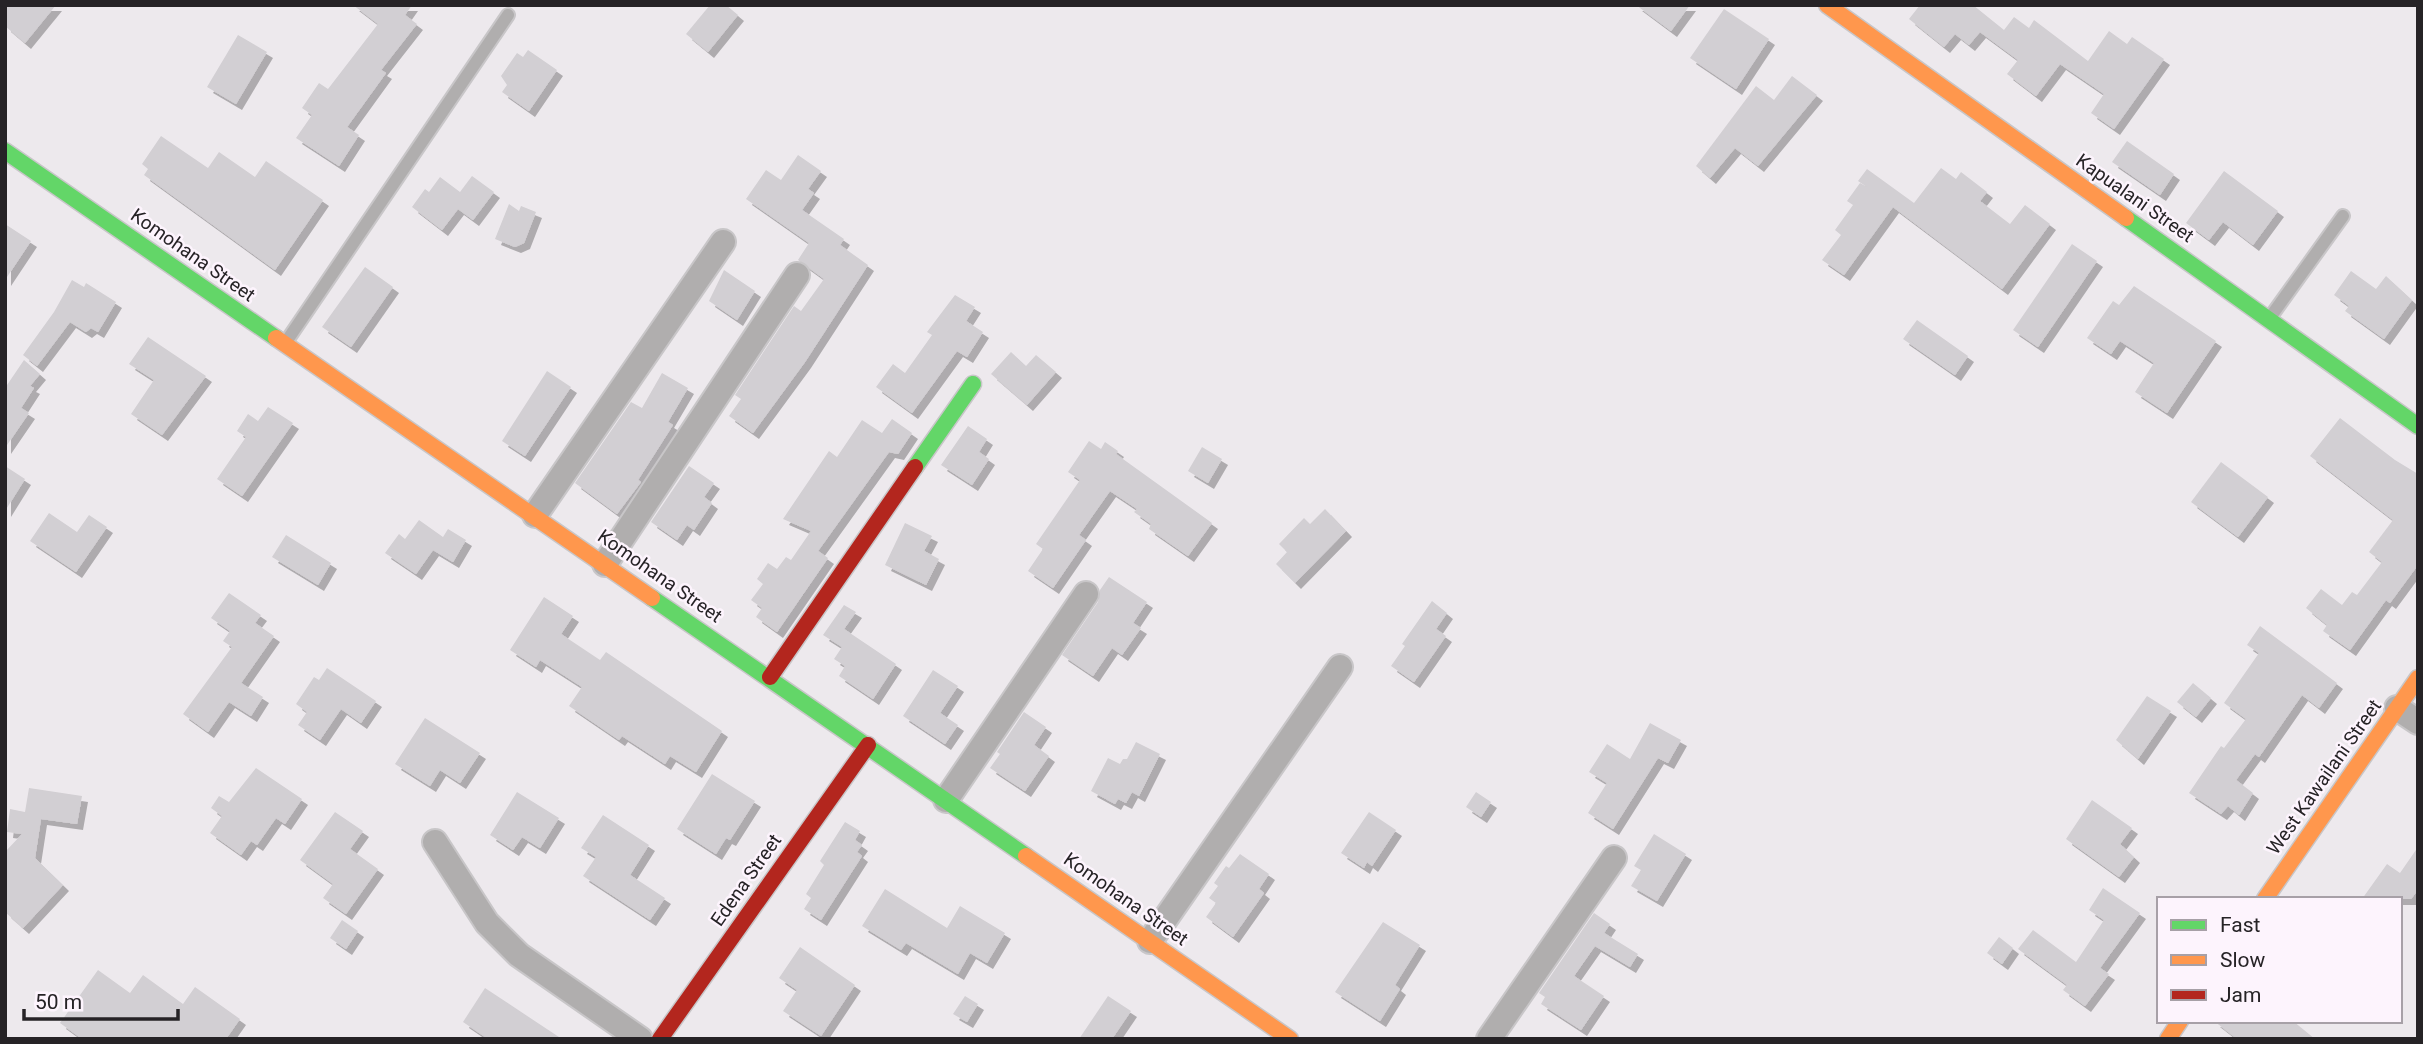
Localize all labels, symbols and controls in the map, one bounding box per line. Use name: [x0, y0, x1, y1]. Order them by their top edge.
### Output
street label: Kapualani Street: [2072, 149, 2198, 247]
street label: Komohana Street: [126, 204, 260, 306]
street label: Komohana Street: [593, 525, 727, 627]
street label: West Kawailani Street: [2262, 695, 2386, 859]
street label: Edena Street: [706, 830, 786, 930]
street label: Komohana Street: [1059, 848, 1193, 950]
legend: [2157, 897, 2402, 1023]
text: Fast: [2220, 913, 2261, 937]
text: Slow: [2220, 948, 2266, 972]
scale bar: [24, 978, 178, 1022]
text: Jam: [2220, 983, 2261, 1007]
text: 50 m: [35, 990, 82, 1014]

